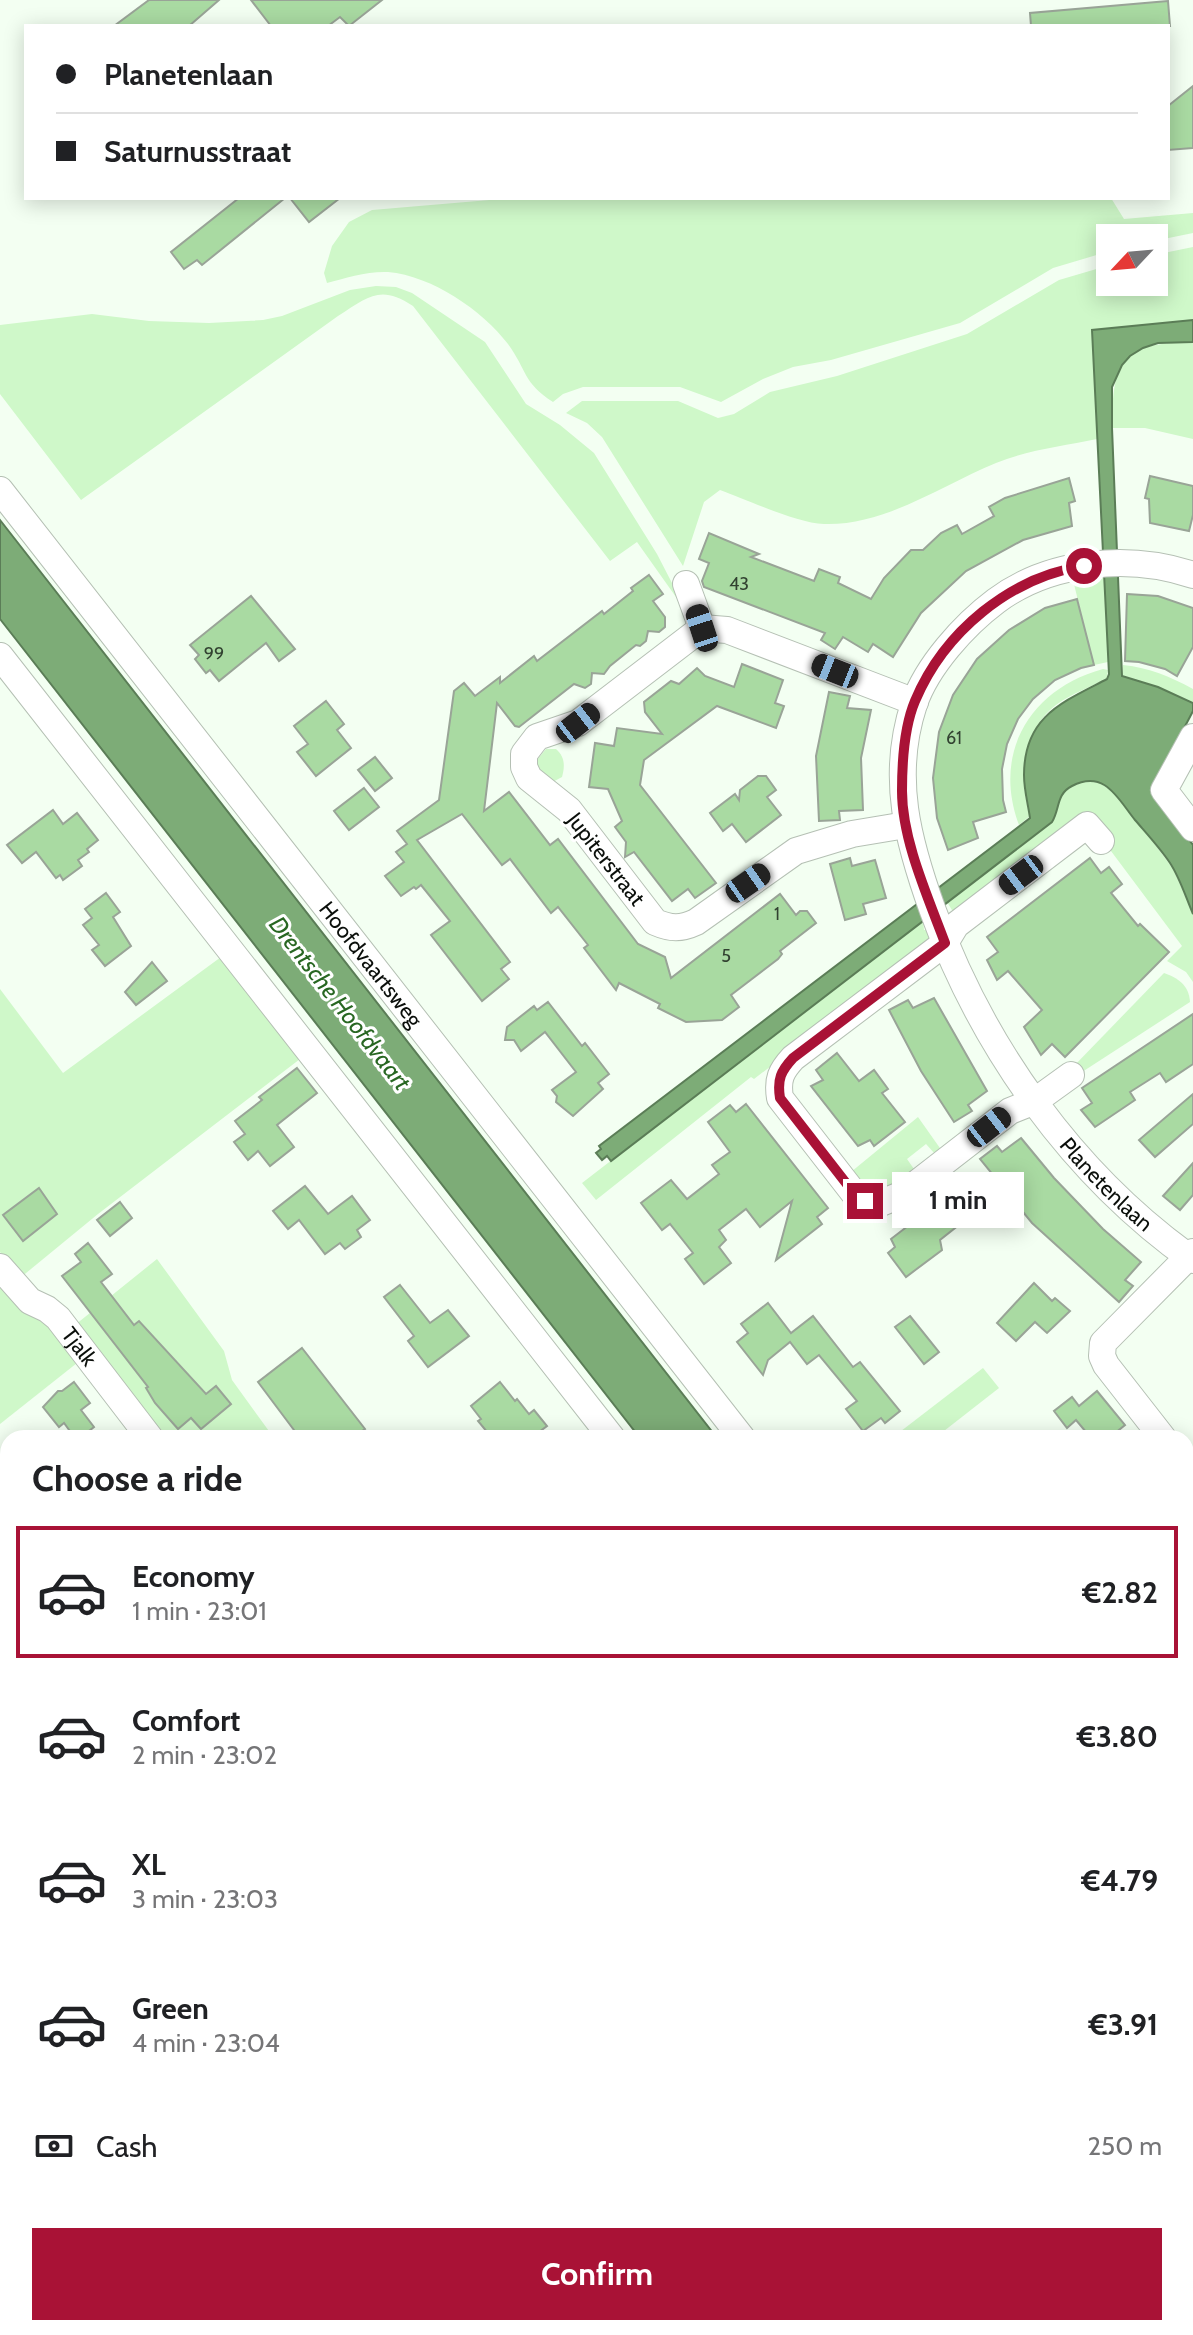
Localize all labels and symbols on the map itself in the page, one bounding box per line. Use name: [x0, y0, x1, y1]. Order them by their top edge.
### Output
north arrow: [1096, 224, 1168, 296]
route start: [1066, 548, 1102, 584]
house number: 43: [729, 573, 749, 595]
car: [683, 601, 721, 655]
house number: 99: [204, 643, 224, 665]
car: [808, 651, 862, 691]
car: [552, 699, 604, 747]
house number: 61: [946, 727, 962, 749]
street label: Jupiterstraat: [561, 806, 651, 911]
car: [995, 851, 1047, 899]
car: [721, 859, 775, 907]
street label: Hoofdvaartsweg: [314, 896, 429, 1033]
house number: 1: [774, 903, 780, 925]
water label: Drentsche Hoofdvaart: [263, 910, 417, 1096]
house number: 5: [721, 945, 731, 967]
car: [963, 1103, 1015, 1151]
street label: Planetenlaan: [1054, 1132, 1159, 1237]
callout: 1 min: [893, 1173, 1025, 1229]
route end: [847, 1183, 883, 1219]
street label: Tjalk: [56, 1321, 103, 1371]

